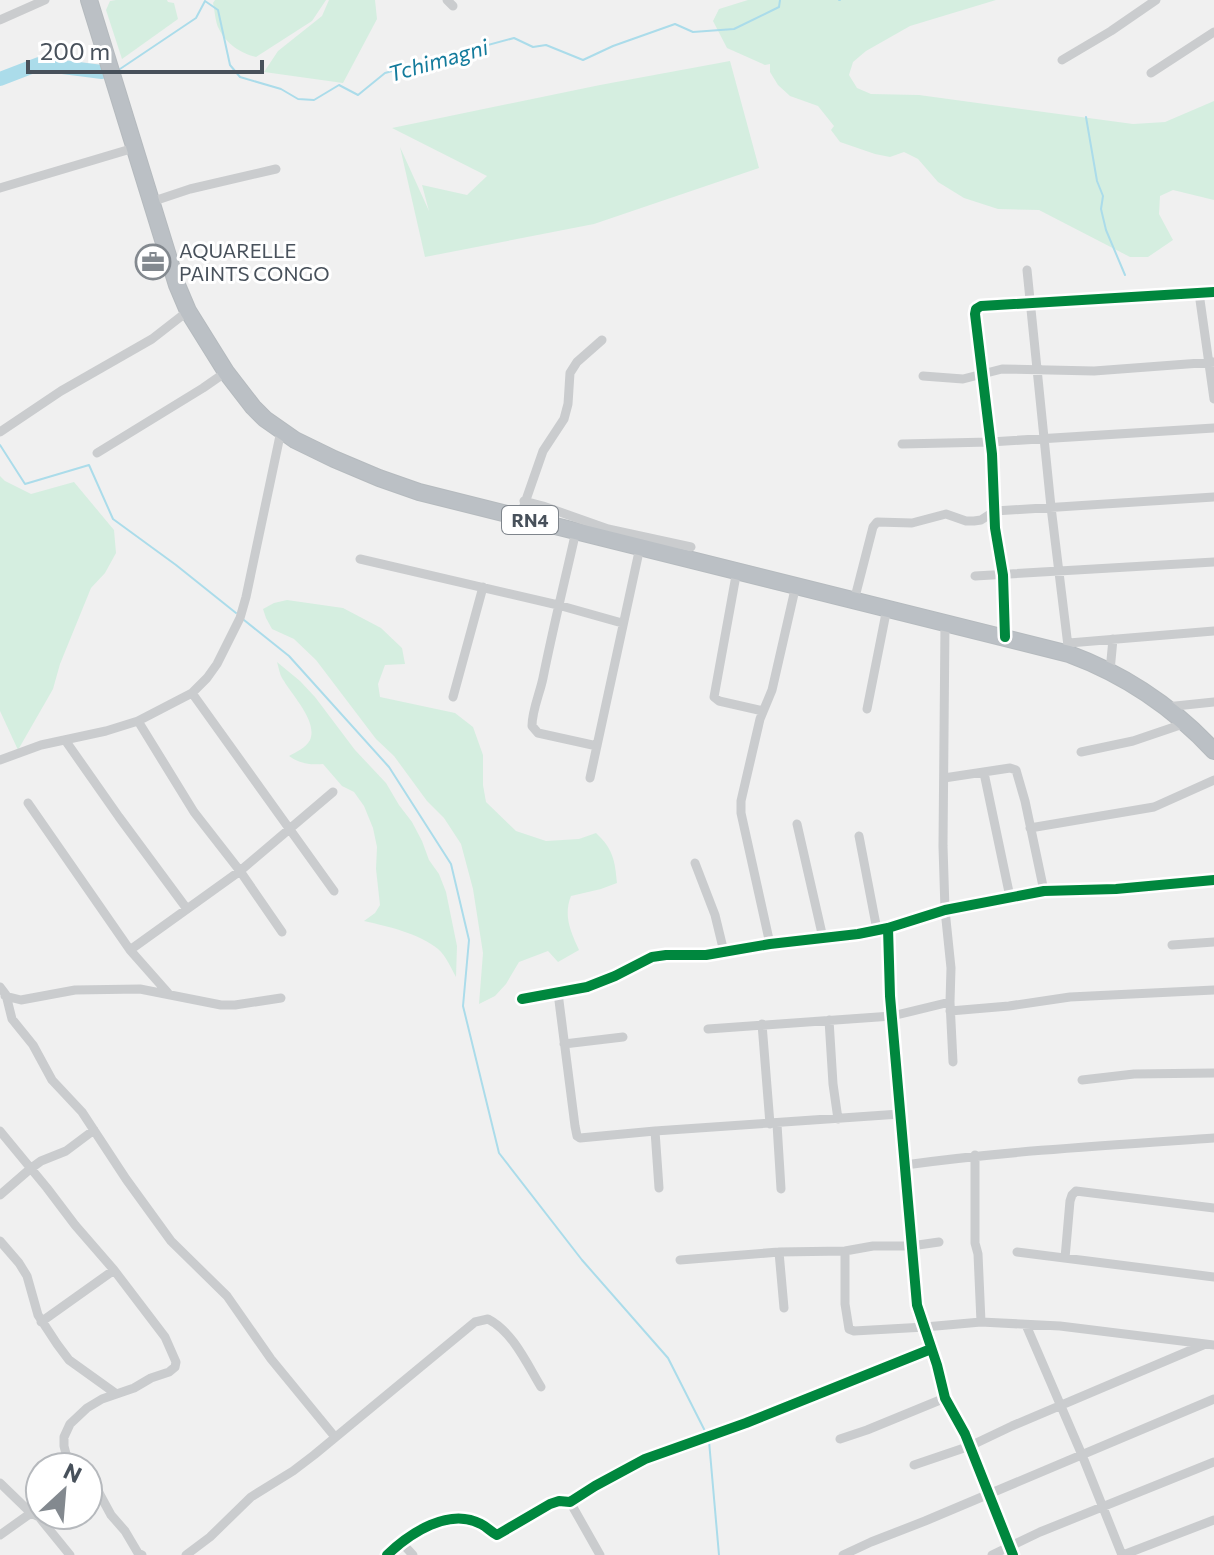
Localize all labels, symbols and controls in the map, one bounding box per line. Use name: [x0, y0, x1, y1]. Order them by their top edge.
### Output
scale bar: [28, 24, 262, 74]
water label: Tchimagni: [385, 33, 492, 87]
text: 200 m: [40, 36, 110, 65]
place label: AQUARELLE PAINTS CONGO: [179, 238, 329, 285]
office icon: AQUARELLE PAINTS CONGO: [134, 243, 172, 281]
road number: RN4: [502, 506, 558, 534]
north arrow: [24, 1451, 104, 1531]
text: N: [60, 1457, 86, 1488]

